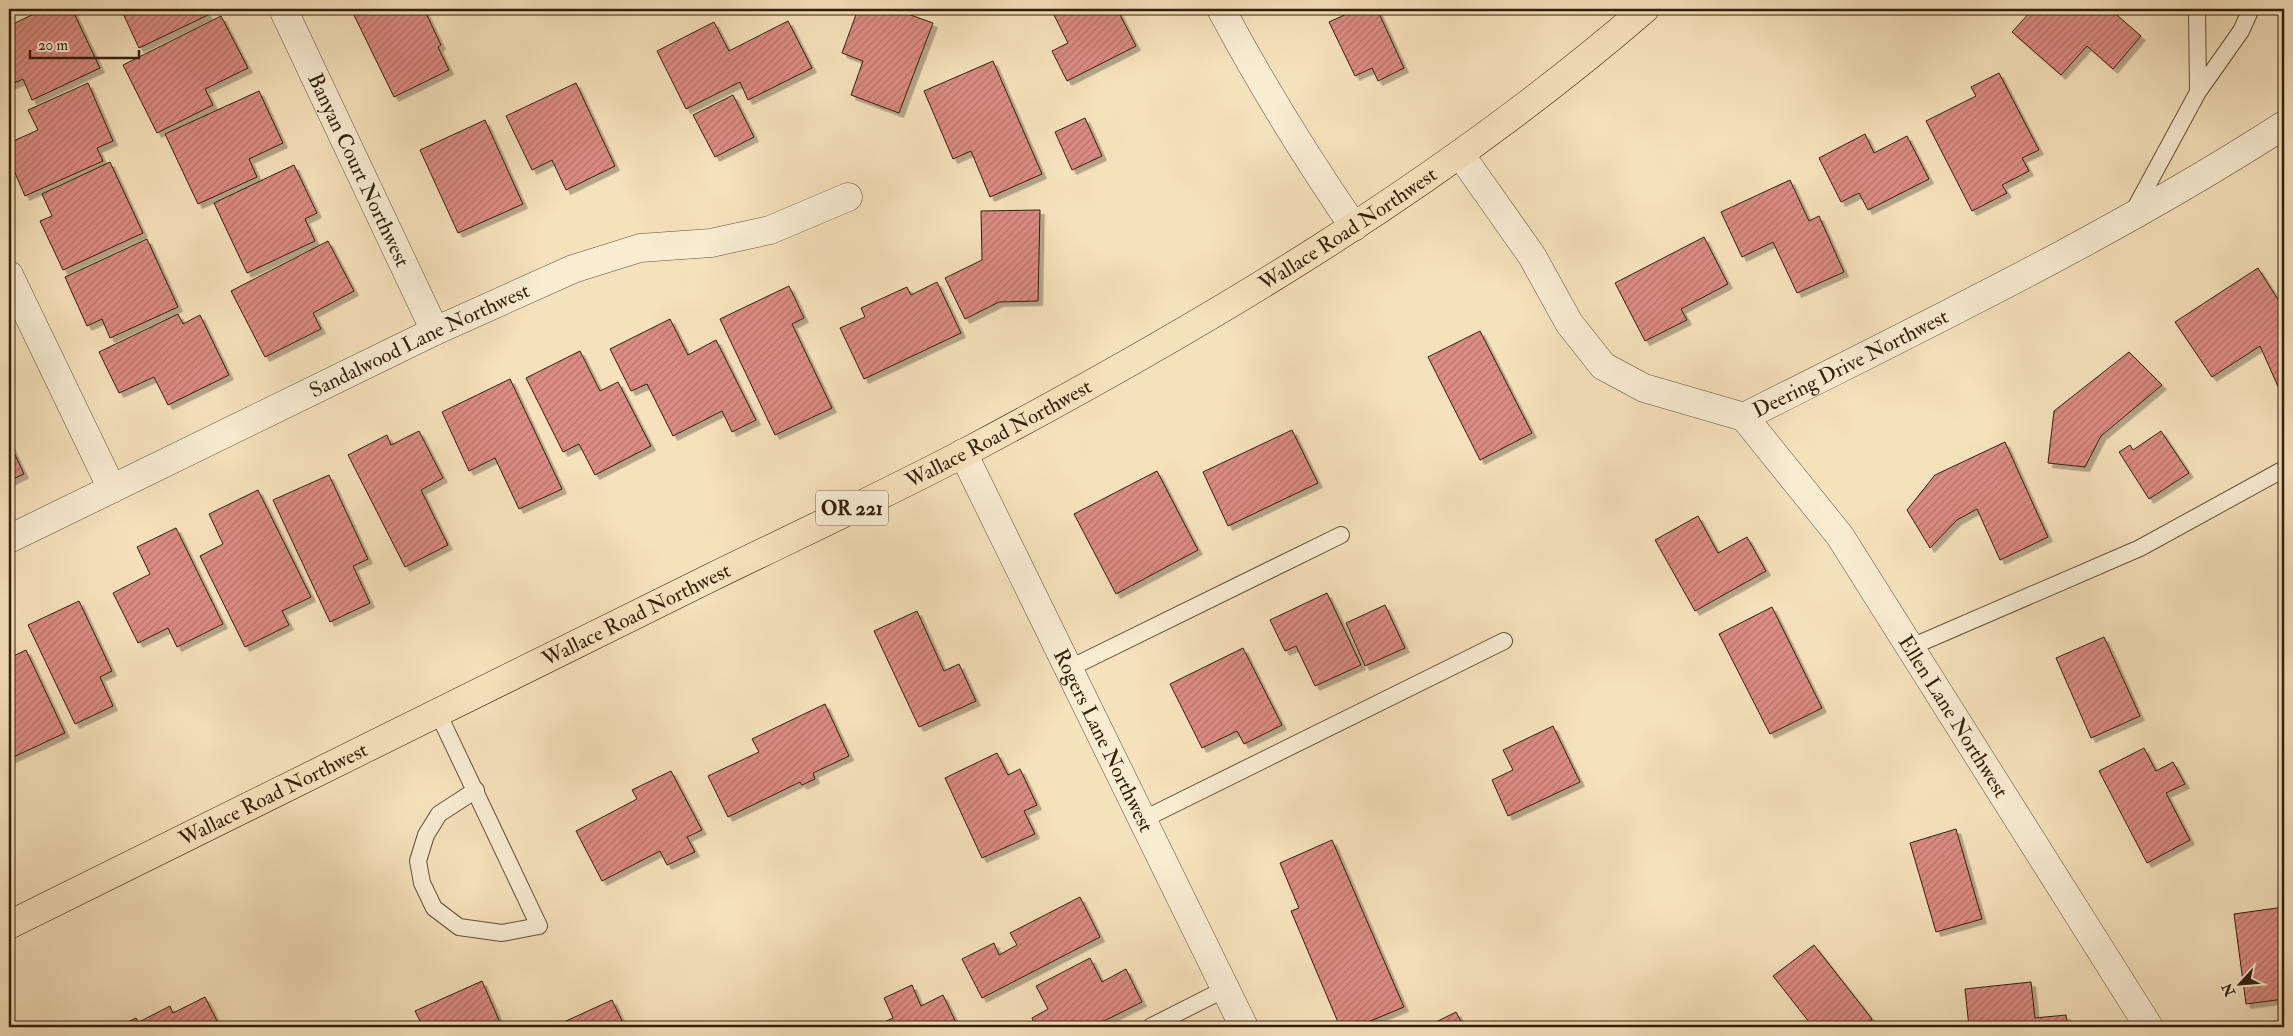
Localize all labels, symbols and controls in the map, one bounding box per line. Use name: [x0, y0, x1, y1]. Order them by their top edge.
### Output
scale bar: [30, 28, 139, 60]
text: 20 m: [38, 36, 68, 55]
street label: Banyan Court Northwest: [302, 69, 416, 271]
street label: Wallace Road Northwest: [1253, 161, 1442, 297]
street label: Sandalwood Lane Northwest: [305, 277, 534, 404]
street label: Deering Drive Northwest: [1748, 303, 1953, 424]
street label: Wallace Road Northwest: [900, 373, 1097, 495]
road number: OR 221: [816, 490, 888, 526]
street label: Wallace Road Northwest: [536, 556, 735, 673]
street label: Ellen Lane Northwest: [1892, 630, 2015, 803]
street label: Rogers Lane Northwest: [1047, 644, 1160, 837]
street label: Wallace Road Northwest: [174, 736, 372, 853]
north arrow: [2216, 958, 2266, 1008]
text: N: [2218, 980, 2240, 1000]

